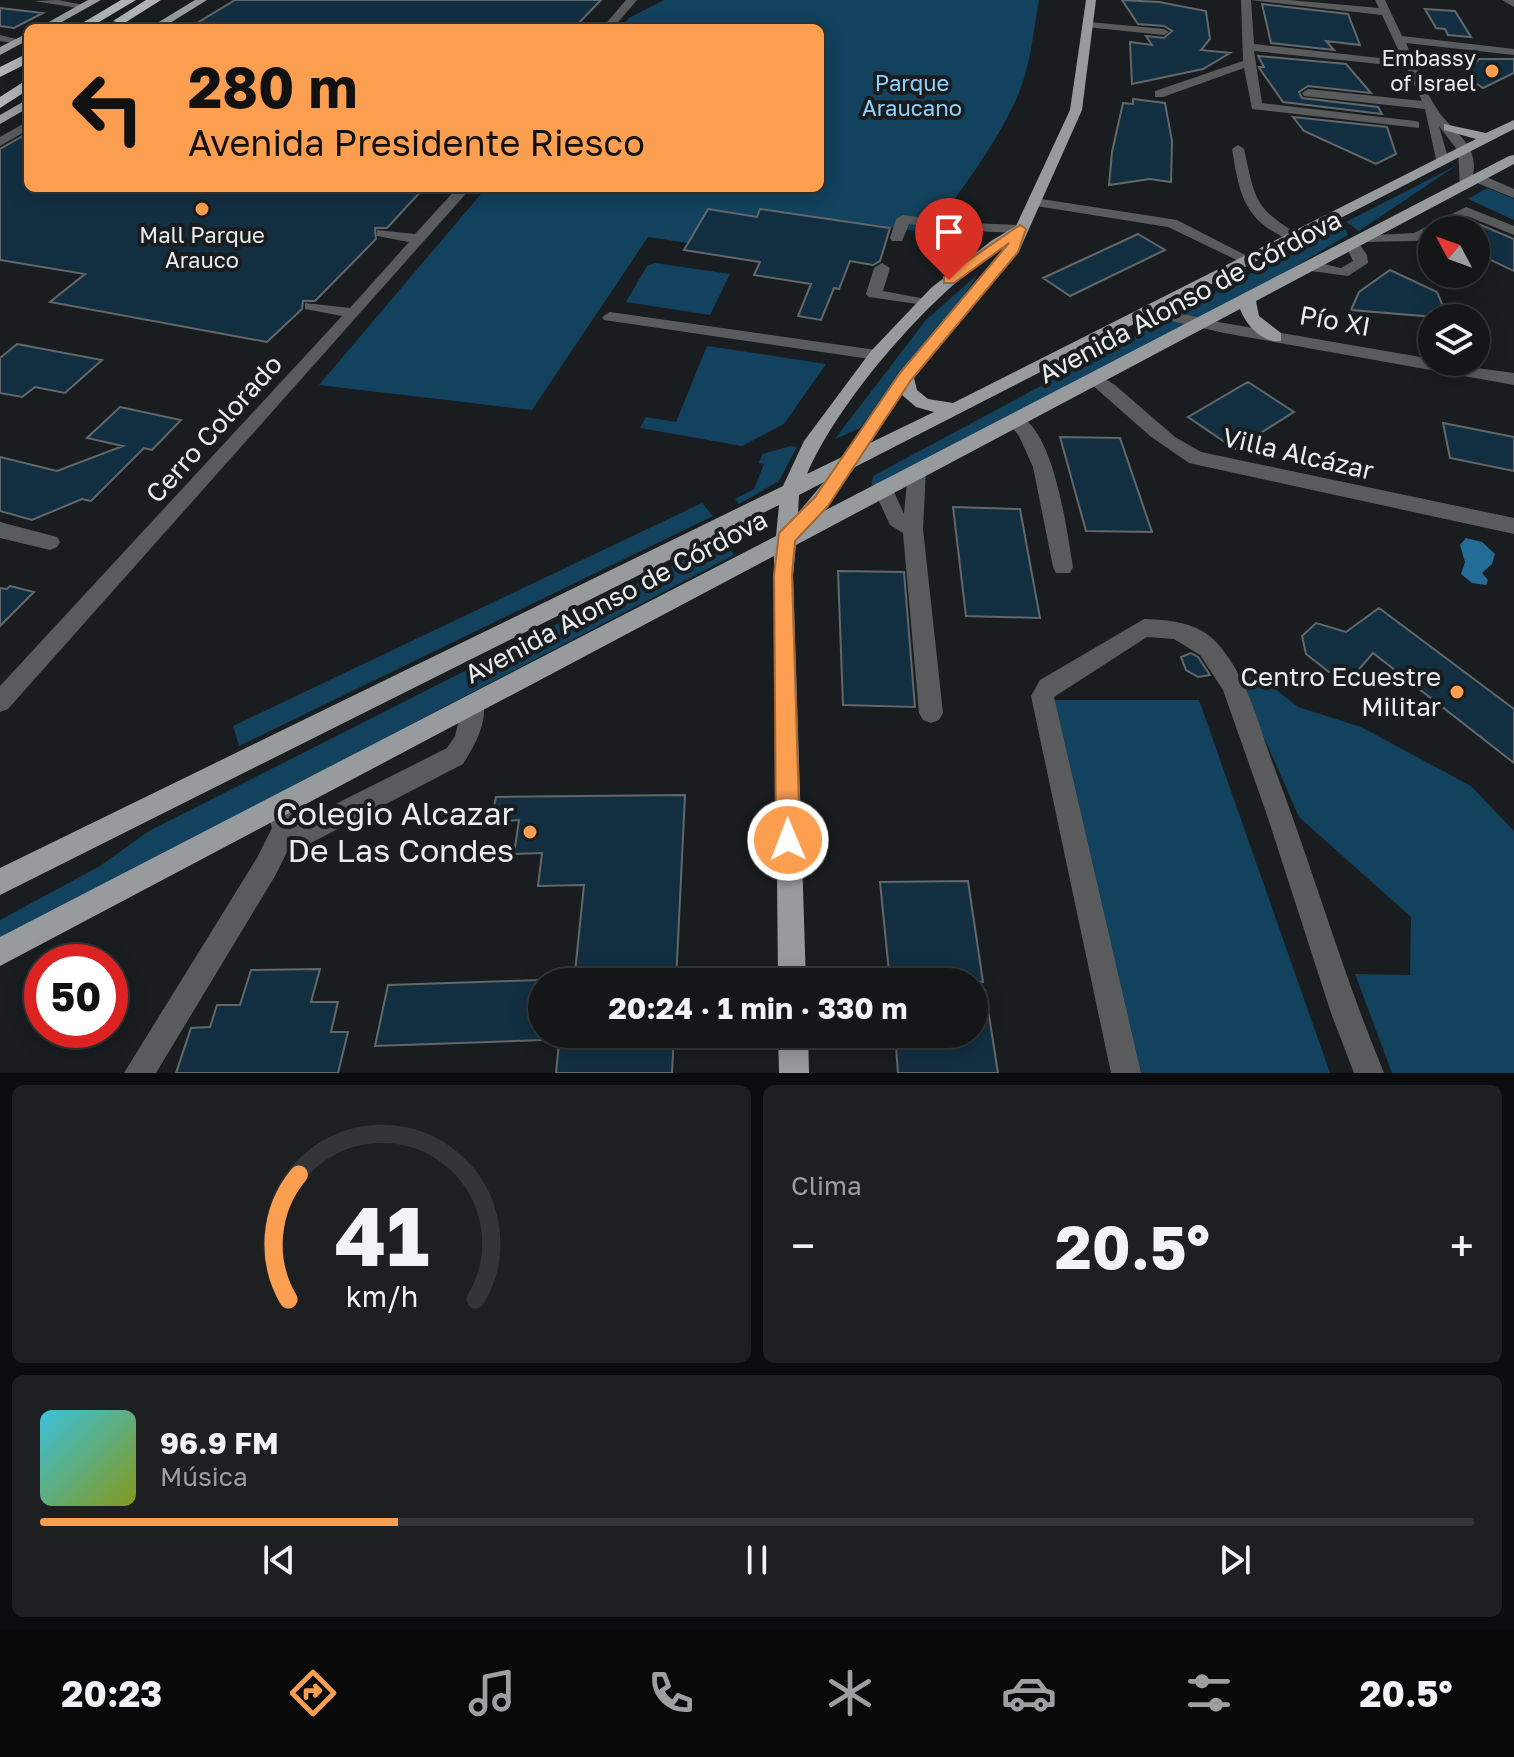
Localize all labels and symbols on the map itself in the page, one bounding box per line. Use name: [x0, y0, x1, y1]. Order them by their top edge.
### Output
place label: Embassy of Israel: [1382, 44, 1476, 96]
marker: Embassy of Israel: [1483, 62, 1501, 80]
park label: Parque Araucano: [862, 69, 962, 121]
pin: [915, 198, 983, 280]
marker: Mall Parque Arauco: [193, 200, 211, 218]
street label: Avenida Alonso de Córdova: [1033, 204, 1346, 390]
north arrow: [1418, 216, 1490, 288]
place label: Mall Parque Arauco: [139, 221, 265, 273]
street label: Pío XI: [1297, 299, 1373, 342]
street label: Cerro Colorado: [139, 348, 288, 509]
street label: Villa Alcázar: [1220, 421, 1377, 486]
street label: Avenida Alonso de Córdova: [459, 504, 772, 690]
place label: Centro Ecuestre Militar: [1240, 661, 1441, 722]
marker: Centro Ecuestre Militar: [1448, 683, 1466, 701]
place label: Colegio Alcazar De Las Condes: [276, 794, 514, 869]
position arrow: [746, 798, 830, 882]
marker: Colegio Alcazar De Las Condes: [521, 823, 539, 841]
speed limit sign: 50: [24, 944, 128, 1048]

